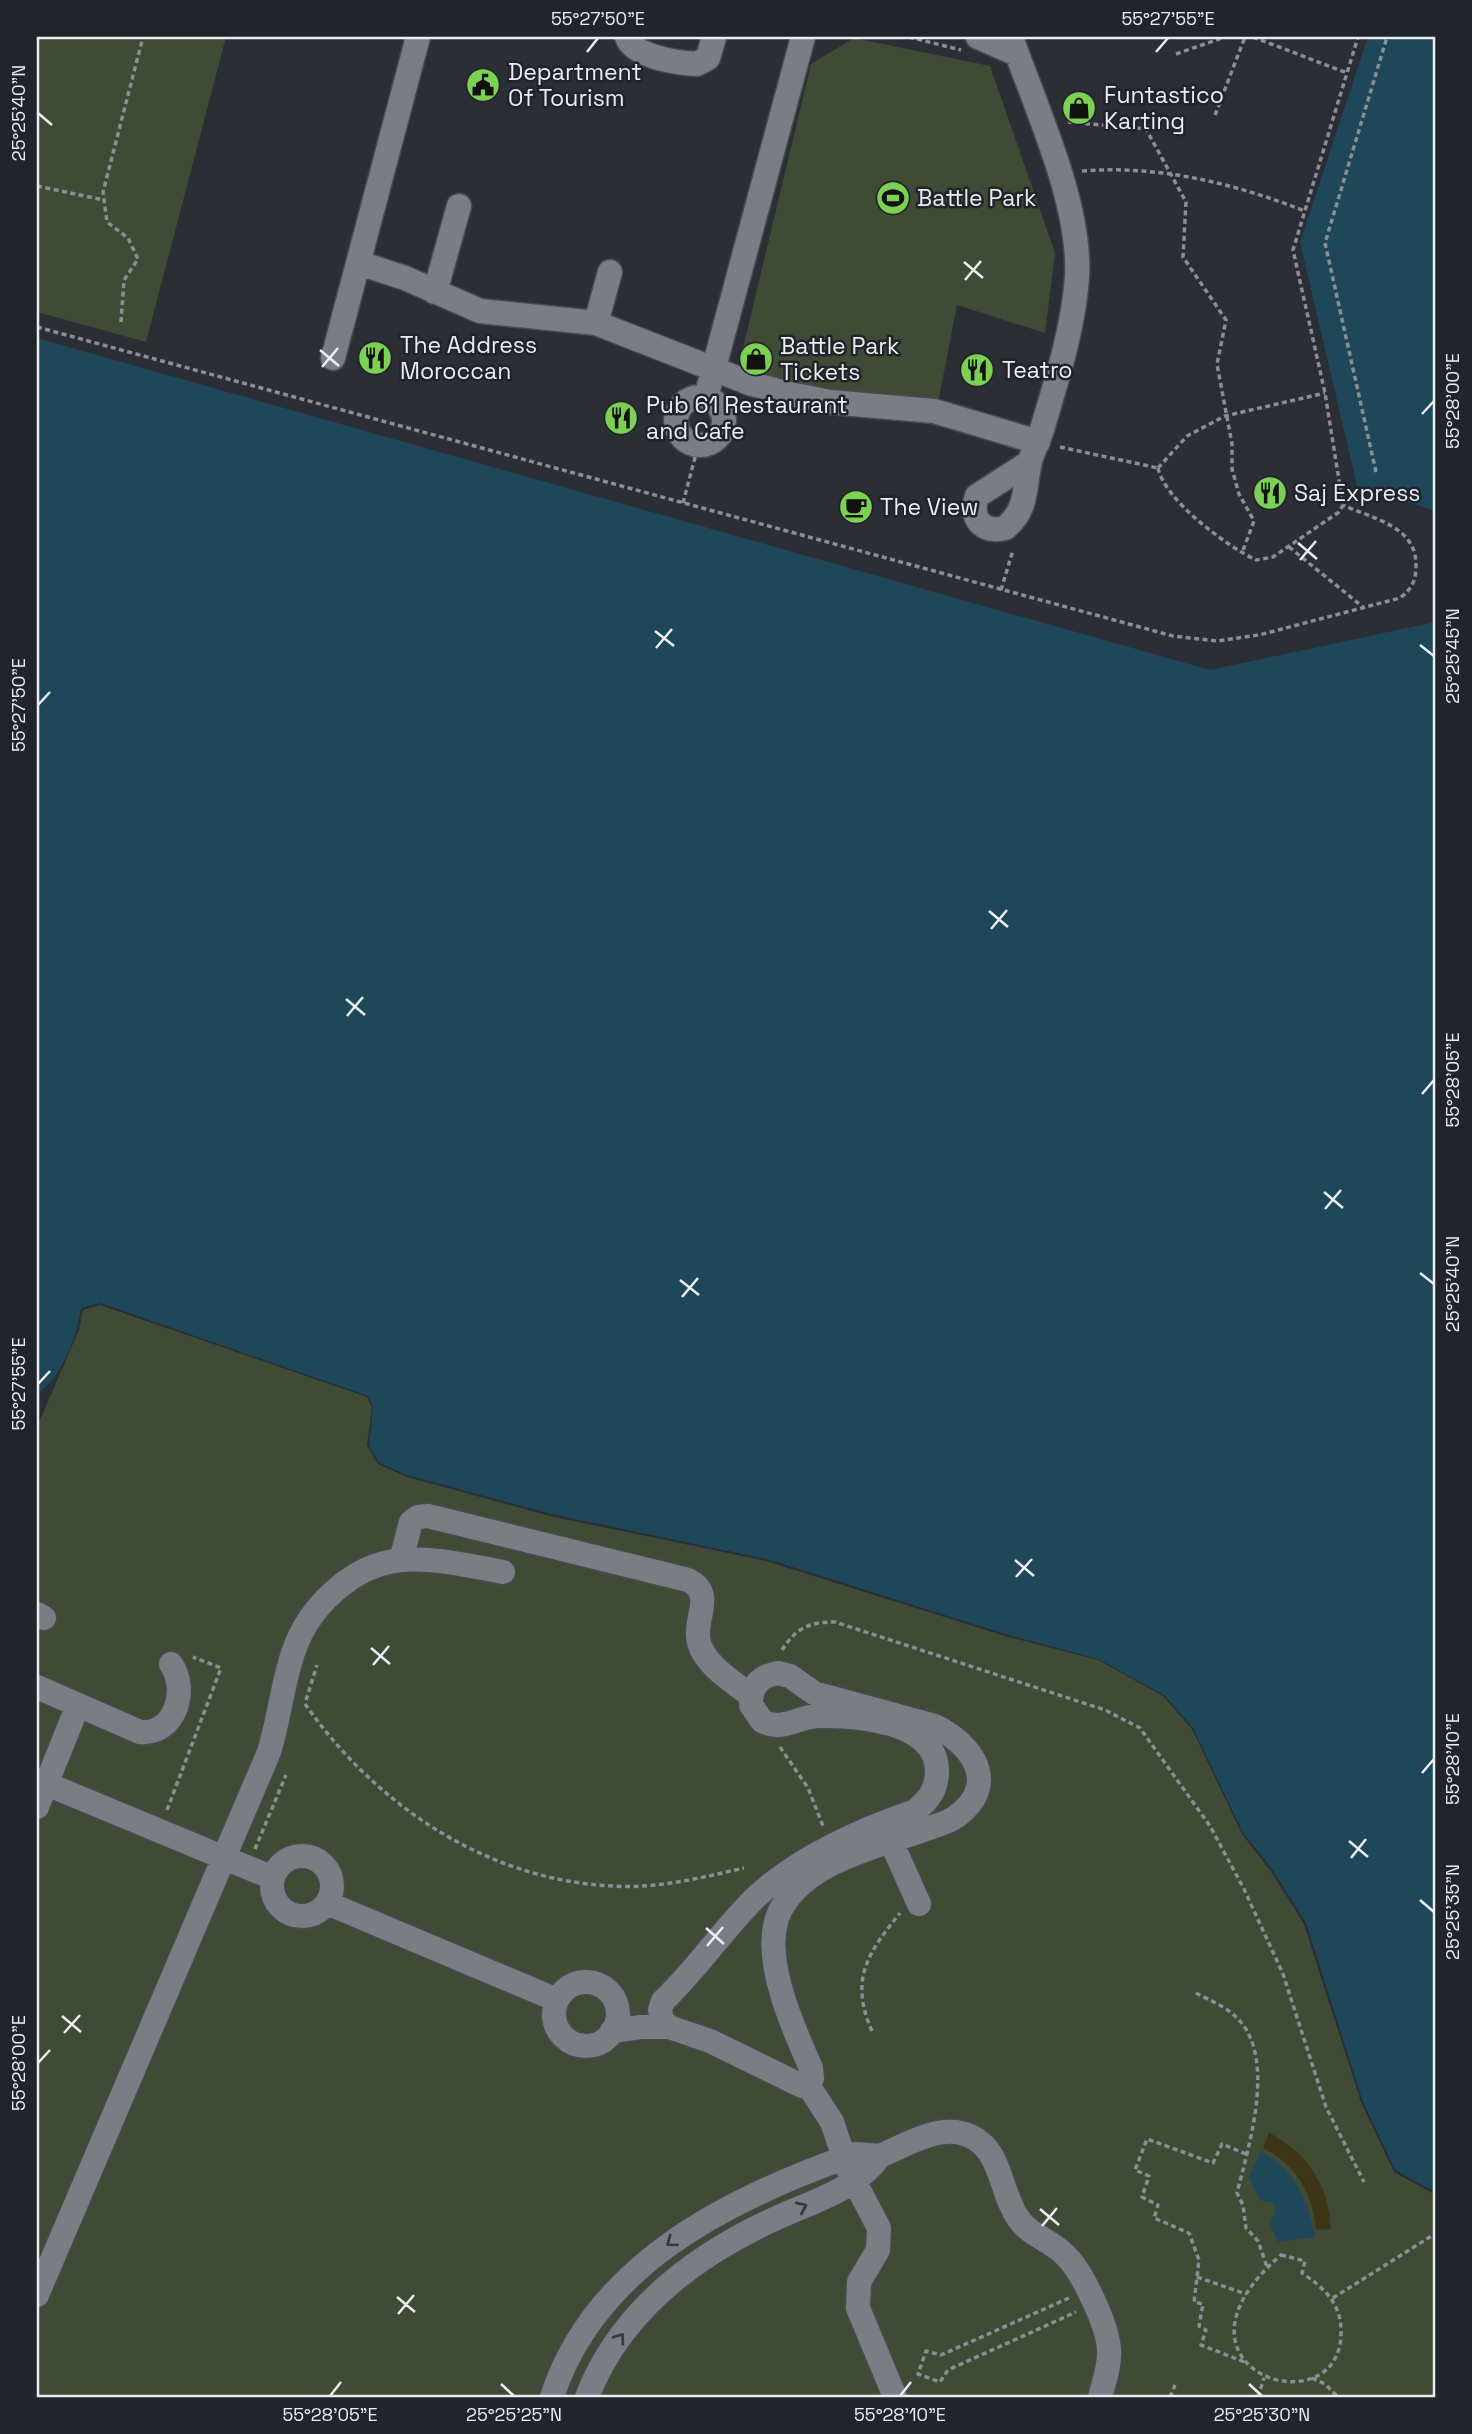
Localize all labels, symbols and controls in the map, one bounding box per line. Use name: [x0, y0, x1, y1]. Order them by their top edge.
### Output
text: 55°27'50"E: [551, 7, 645, 30]
text: 55°27'55"E: [1121, 7, 1215, 30]
place label: Department Of Tourism: [508, 57, 642, 113]
text: 25°25'40"N: [7, 65, 30, 161]
public building icon: Department Of Tourism: [464, 66, 502, 104]
place label: Funtastico Karting: [1104, 80, 1224, 136]
shop icon: Funtastico Karting: [1060, 89, 1098, 127]
sports icon: Battle Park: [874, 179, 912, 217]
place label: Battle Park: [917, 183, 1036, 213]
place label: The Address Moroccan: [400, 330, 537, 386]
place label: Battle Park Tickets: [780, 331, 899, 387]
restaurant icon: The Address Moroccan: [356, 339, 394, 377]
shop icon: Battle Park Tickets: [737, 340, 775, 378]
restaurant icon: Teatro: [958, 351, 996, 389]
text: 55°28'00"E: [1441, 353, 1464, 449]
place label: Teatro: [1002, 355, 1072, 385]
place label: Pub 61 Restaurant and Cafe: [646, 390, 848, 446]
restaurant icon: Pub 61 Restaurant and Cafe: [602, 399, 640, 437]
restaurant icon: Saj Express: [1251, 474, 1289, 512]
place label: Saj Express: [1294, 478, 1420, 508]
cafe icon: The View: [837, 488, 875, 526]
place label: The View: [880, 492, 979, 522]
text: 25°25'45"N: [1441, 608, 1464, 704]
text: 55°27'50"E: [7, 658, 30, 752]
text: 55°28'05"E: [1441, 1032, 1464, 1128]
text: 25°25'40"N: [1441, 1236, 1464, 1332]
text: 55°27'55"E: [7, 1337, 30, 1431]
text: 55°28'10"E: [1441, 1713, 1464, 1805]
text: 25°25'35"N: [1441, 1864, 1464, 1960]
text: 55°28'00"E: [7, 2015, 30, 2111]
one-way arrow: [795, 2201, 807, 2215]
one-way arrow: [666, 2234, 678, 2246]
one-way arrow: [612, 2333, 624, 2346]
text: 55°28'05"E: [282, 2403, 378, 2426]
text: 25°25'25"N: [466, 2403, 562, 2426]
text: 55°28'10"E: [854, 2403, 946, 2426]
text: 25°25'30"N: [1214, 2403, 1310, 2426]

